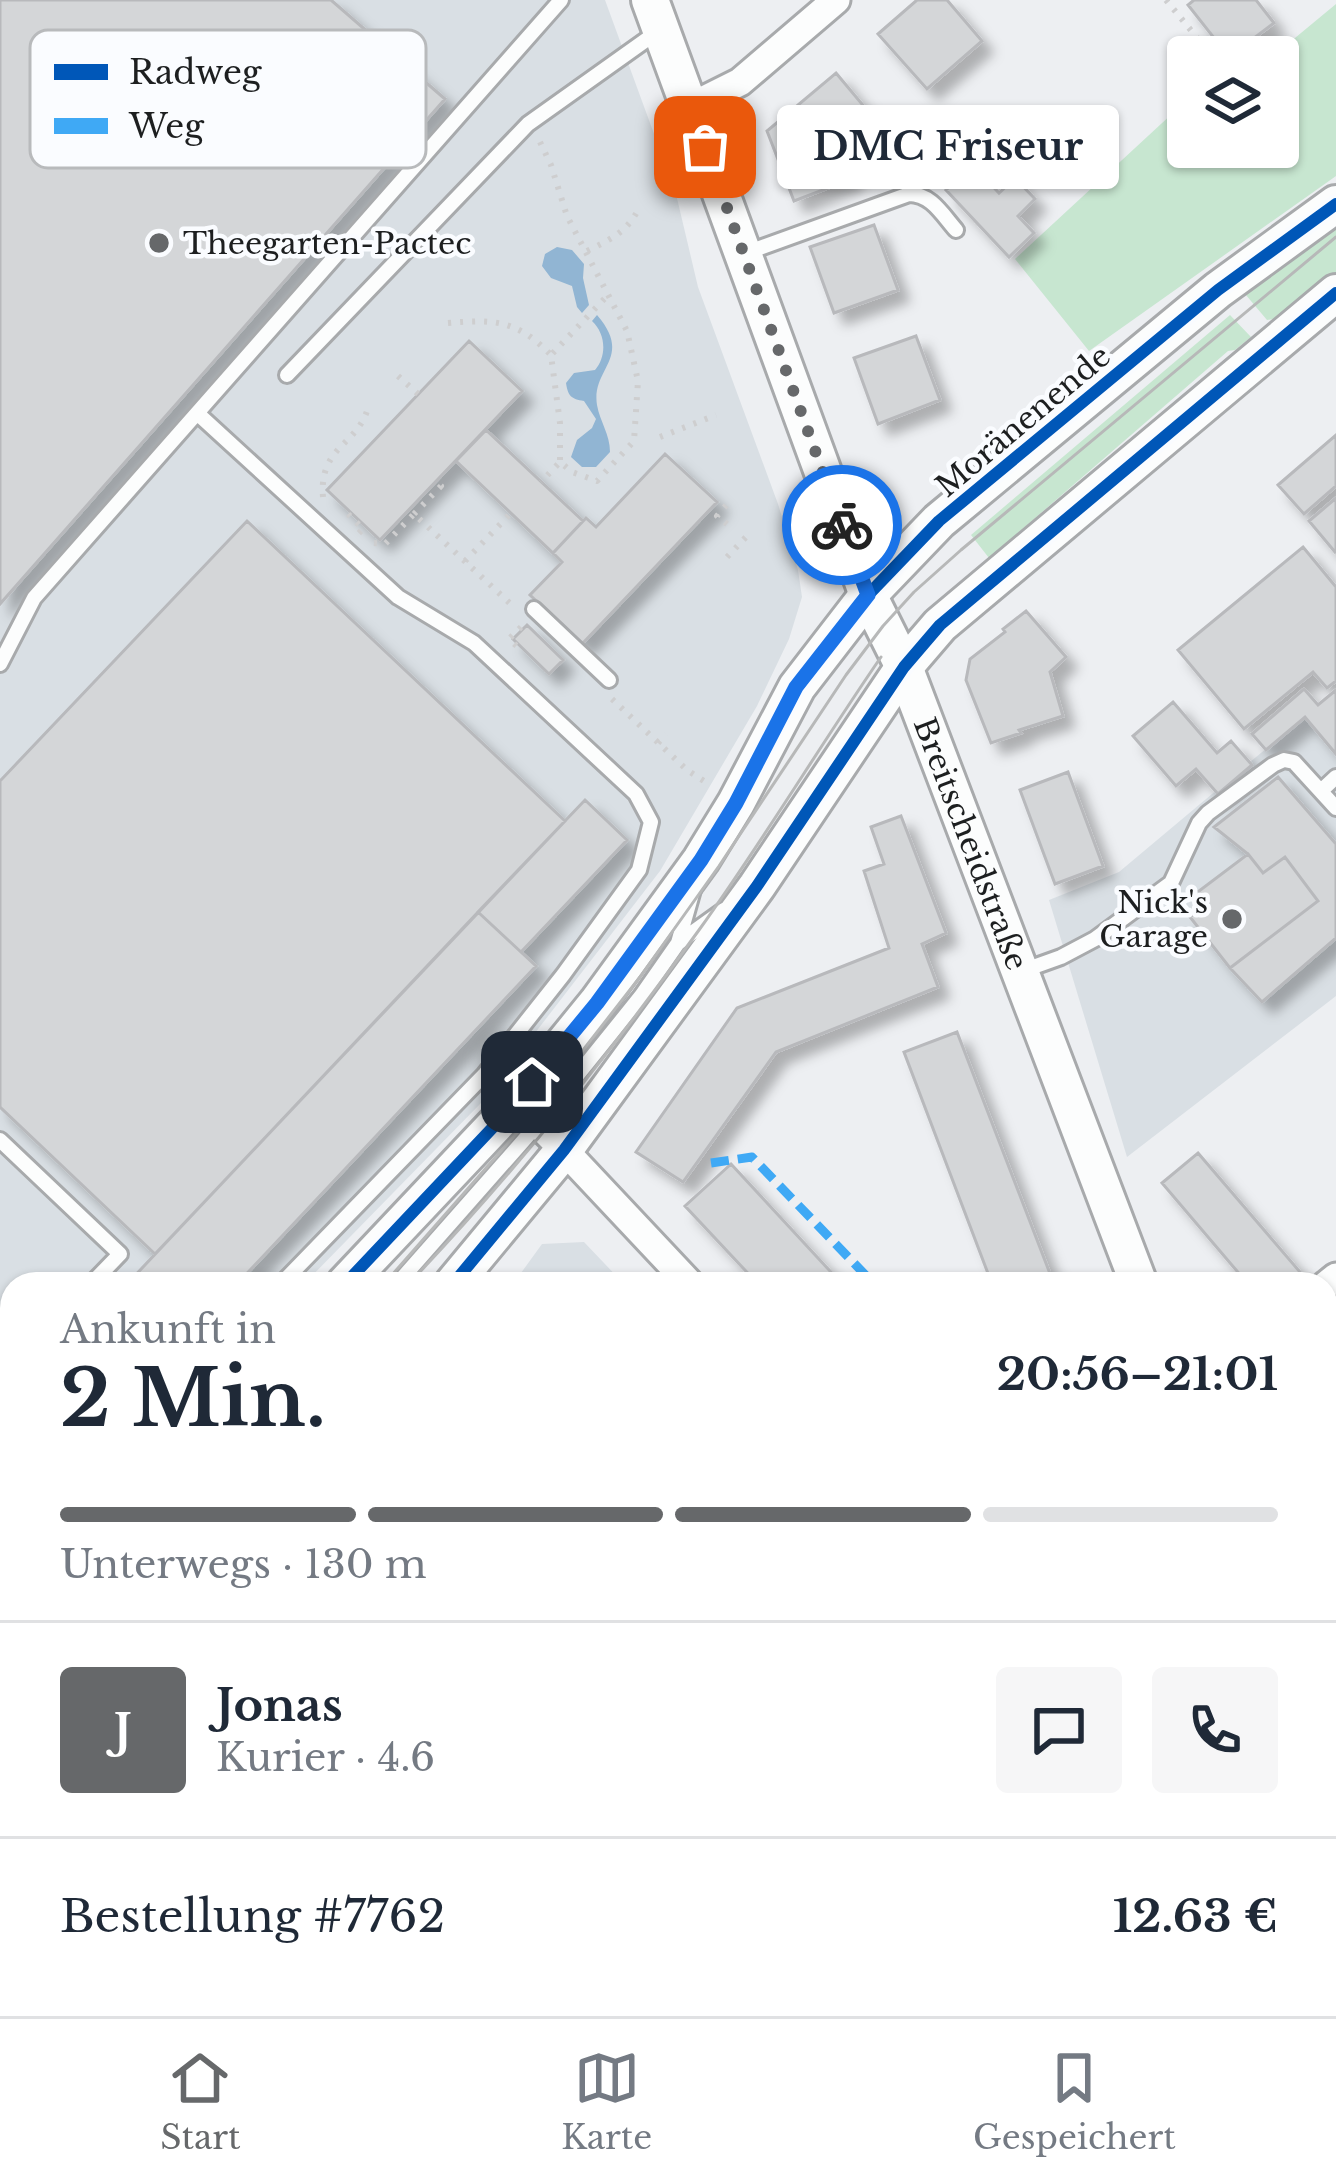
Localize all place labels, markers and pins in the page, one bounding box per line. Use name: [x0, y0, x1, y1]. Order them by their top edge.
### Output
pin: [654, 96, 756, 198]
callout: DMC Friseur: [777, 105, 1119, 189]
place label: Theegarten-Pactec: [183, 225, 471, 262]
marker: Theegarten-Pactec: [146, 230, 172, 256]
place label: Nick's Garage: [1099, 884, 1208, 955]
marker: Nick's Garage: [1219, 906, 1245, 932]
pin: [481, 1031, 583, 1133]

